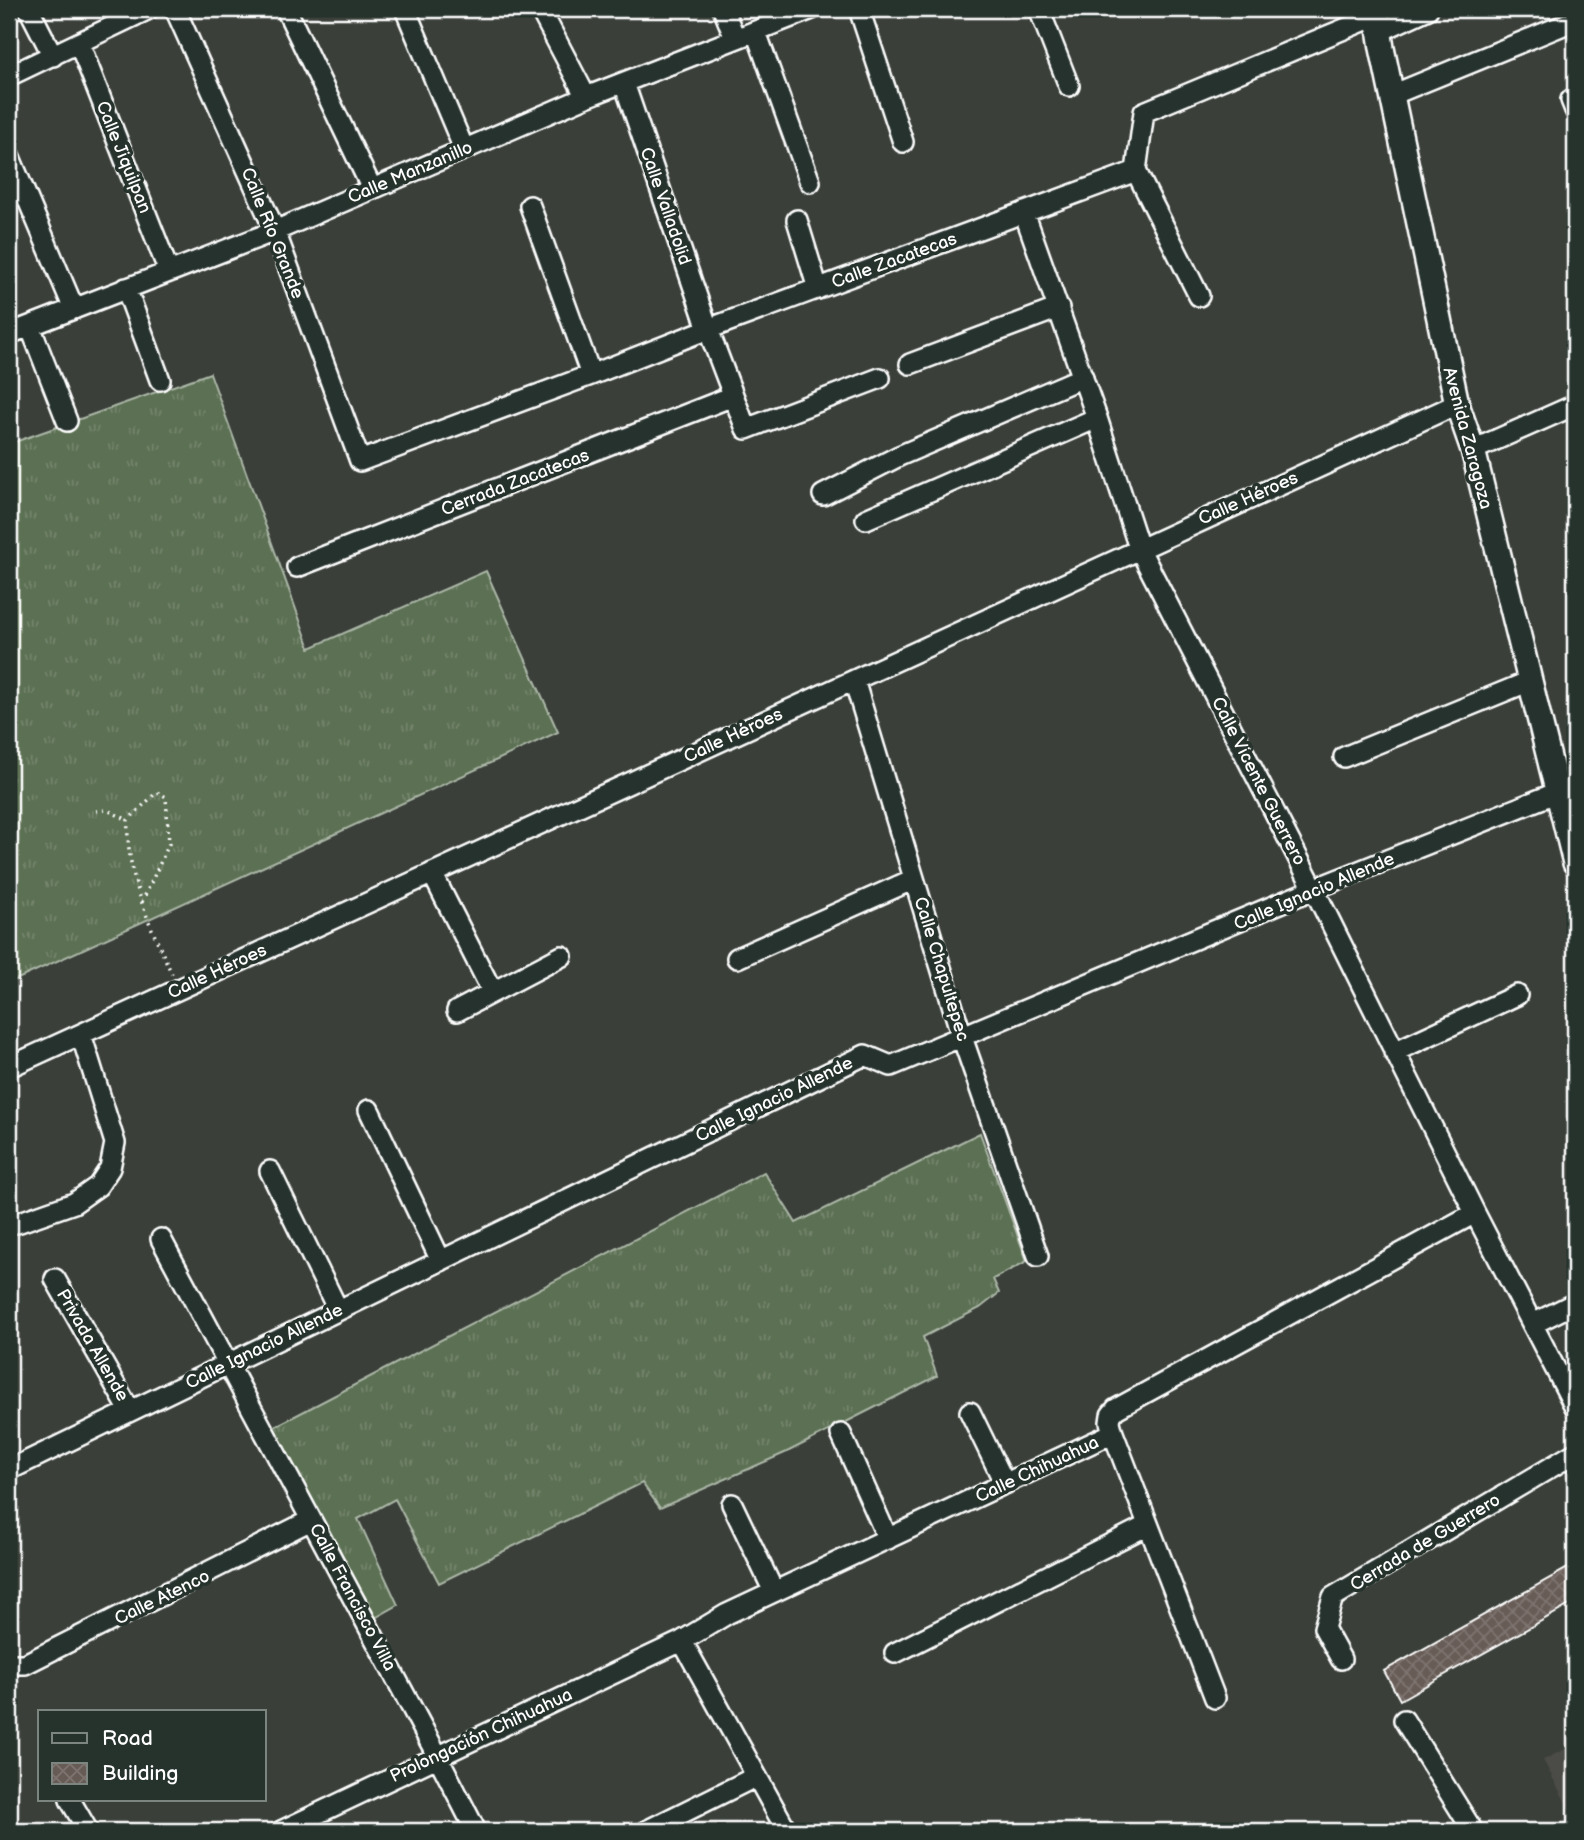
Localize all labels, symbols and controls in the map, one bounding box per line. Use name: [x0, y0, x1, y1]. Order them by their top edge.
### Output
street label: Calle Jiquilpan: [92, 98, 156, 216]
street label: Calle Manzanillo: [345, 137, 476, 208]
street label: Calle Valladolid: [636, 145, 695, 268]
street label: Calle Río Grande: [237, 165, 309, 302]
street label: Calle Zacatecas: [829, 228, 960, 293]
street label: Avenida Zaragoza: [1438, 365, 1497, 511]
street label: Cerrada Zacatecas: [438, 445, 592, 520]
street label: Calle Héroes: [1195, 467, 1301, 530]
street label: Calle Vicente Guerrero: [1207, 694, 1310, 869]
street label: Calle Héroes: [681, 703, 786, 767]
street label: Calle Ignacio Allende: [1231, 848, 1398, 935]
street label: Calle Chapultepec: [910, 894, 973, 1044]
street label: Calle Héroes: [165, 939, 270, 1003]
street label: Calle Ignacio Allende: [692, 1052, 857, 1147]
street label: Privada Allende: [52, 1285, 133, 1405]
street label: Calle Ignacio Allende: [182, 1299, 347, 1394]
street label: Calle Chihuahua: [972, 1432, 1102, 1507]
street label: Cerrada de Guerrero: [1346, 1489, 1504, 1596]
street label: Calle Francisco Villa: [305, 1520, 400, 1675]
street label: Calle Atenco: [111, 1565, 213, 1629]
street label: Prolongación Chihuahua: [387, 1684, 576, 1787]
legend: [38, 1710, 266, 1801]
text: Road: [102, 1726, 153, 1751]
text: Building: [102, 1761, 178, 1786]

